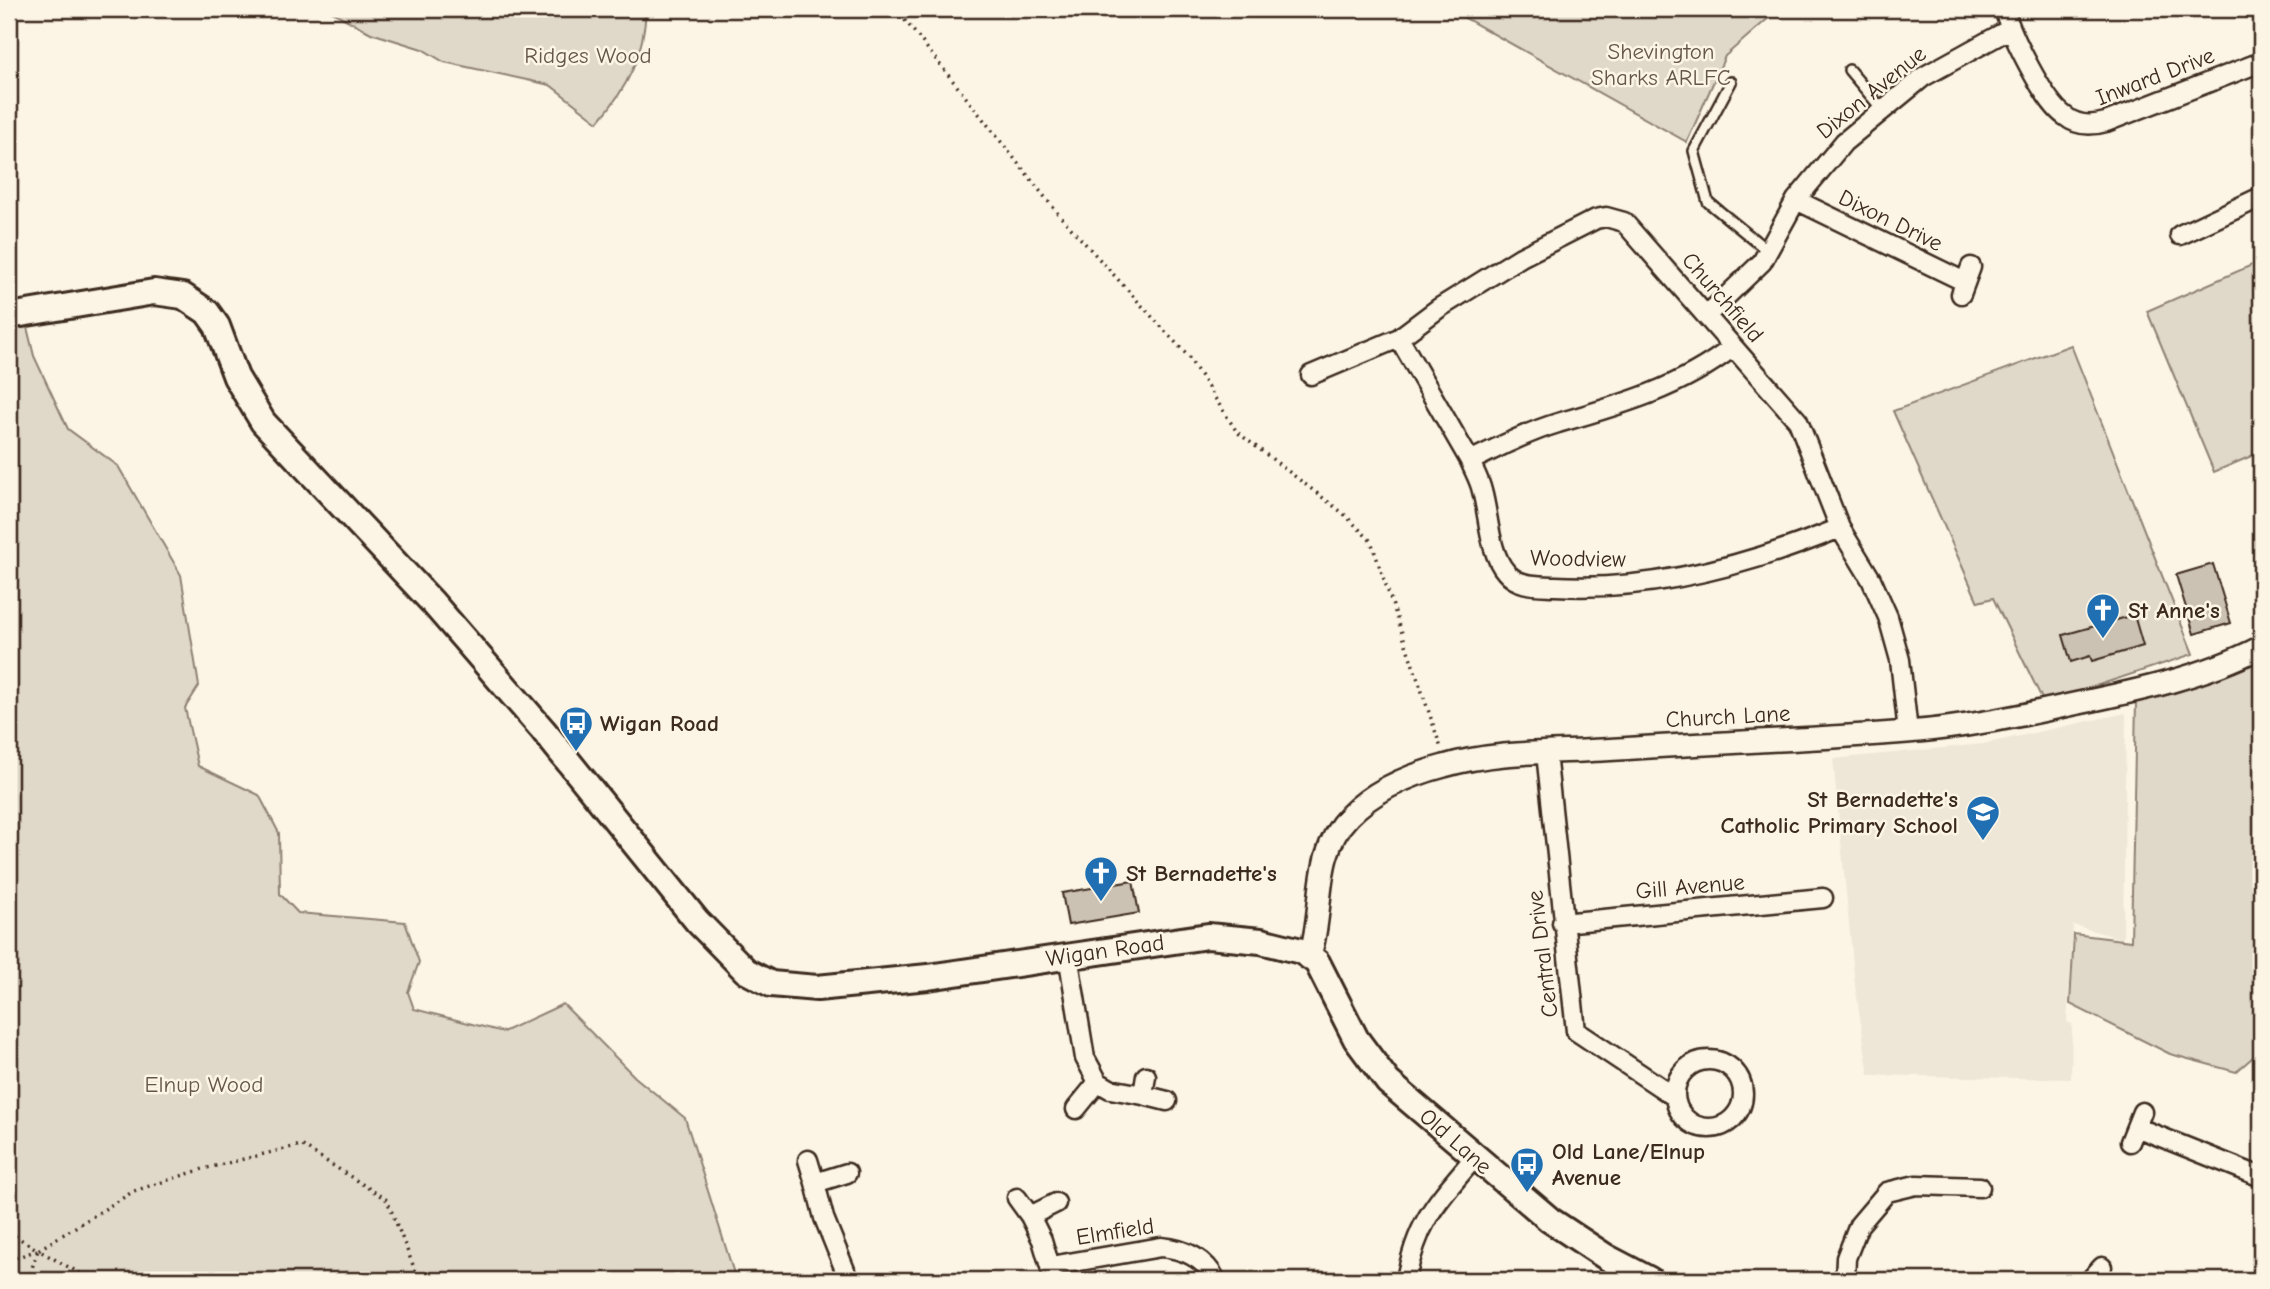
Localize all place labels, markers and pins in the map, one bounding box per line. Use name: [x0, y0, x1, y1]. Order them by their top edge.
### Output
church icon: St Anne's: [2084, 591, 2122, 640]
place label: St Anne's: [2128, 597, 2220, 624]
bus stop icon: Wigan Road: [557, 704, 595, 753]
place label: Wigan Road: [600, 710, 719, 737]
place label: St Bernadette's Catholic Primary School: [1721, 786, 1958, 839]
school or university icon: St Bernadette's Catholic Primary School: [1964, 793, 2002, 842]
church icon: St Bernadette's: [1082, 854, 1120, 903]
place label: St Bernadette's: [1126, 860, 1277, 887]
place label: Old Lane/Elnup Avenue: [1552, 1138, 1705, 1191]
bus stop icon: Old Lane/Elnup Avenue: [1508, 1145, 1546, 1194]

